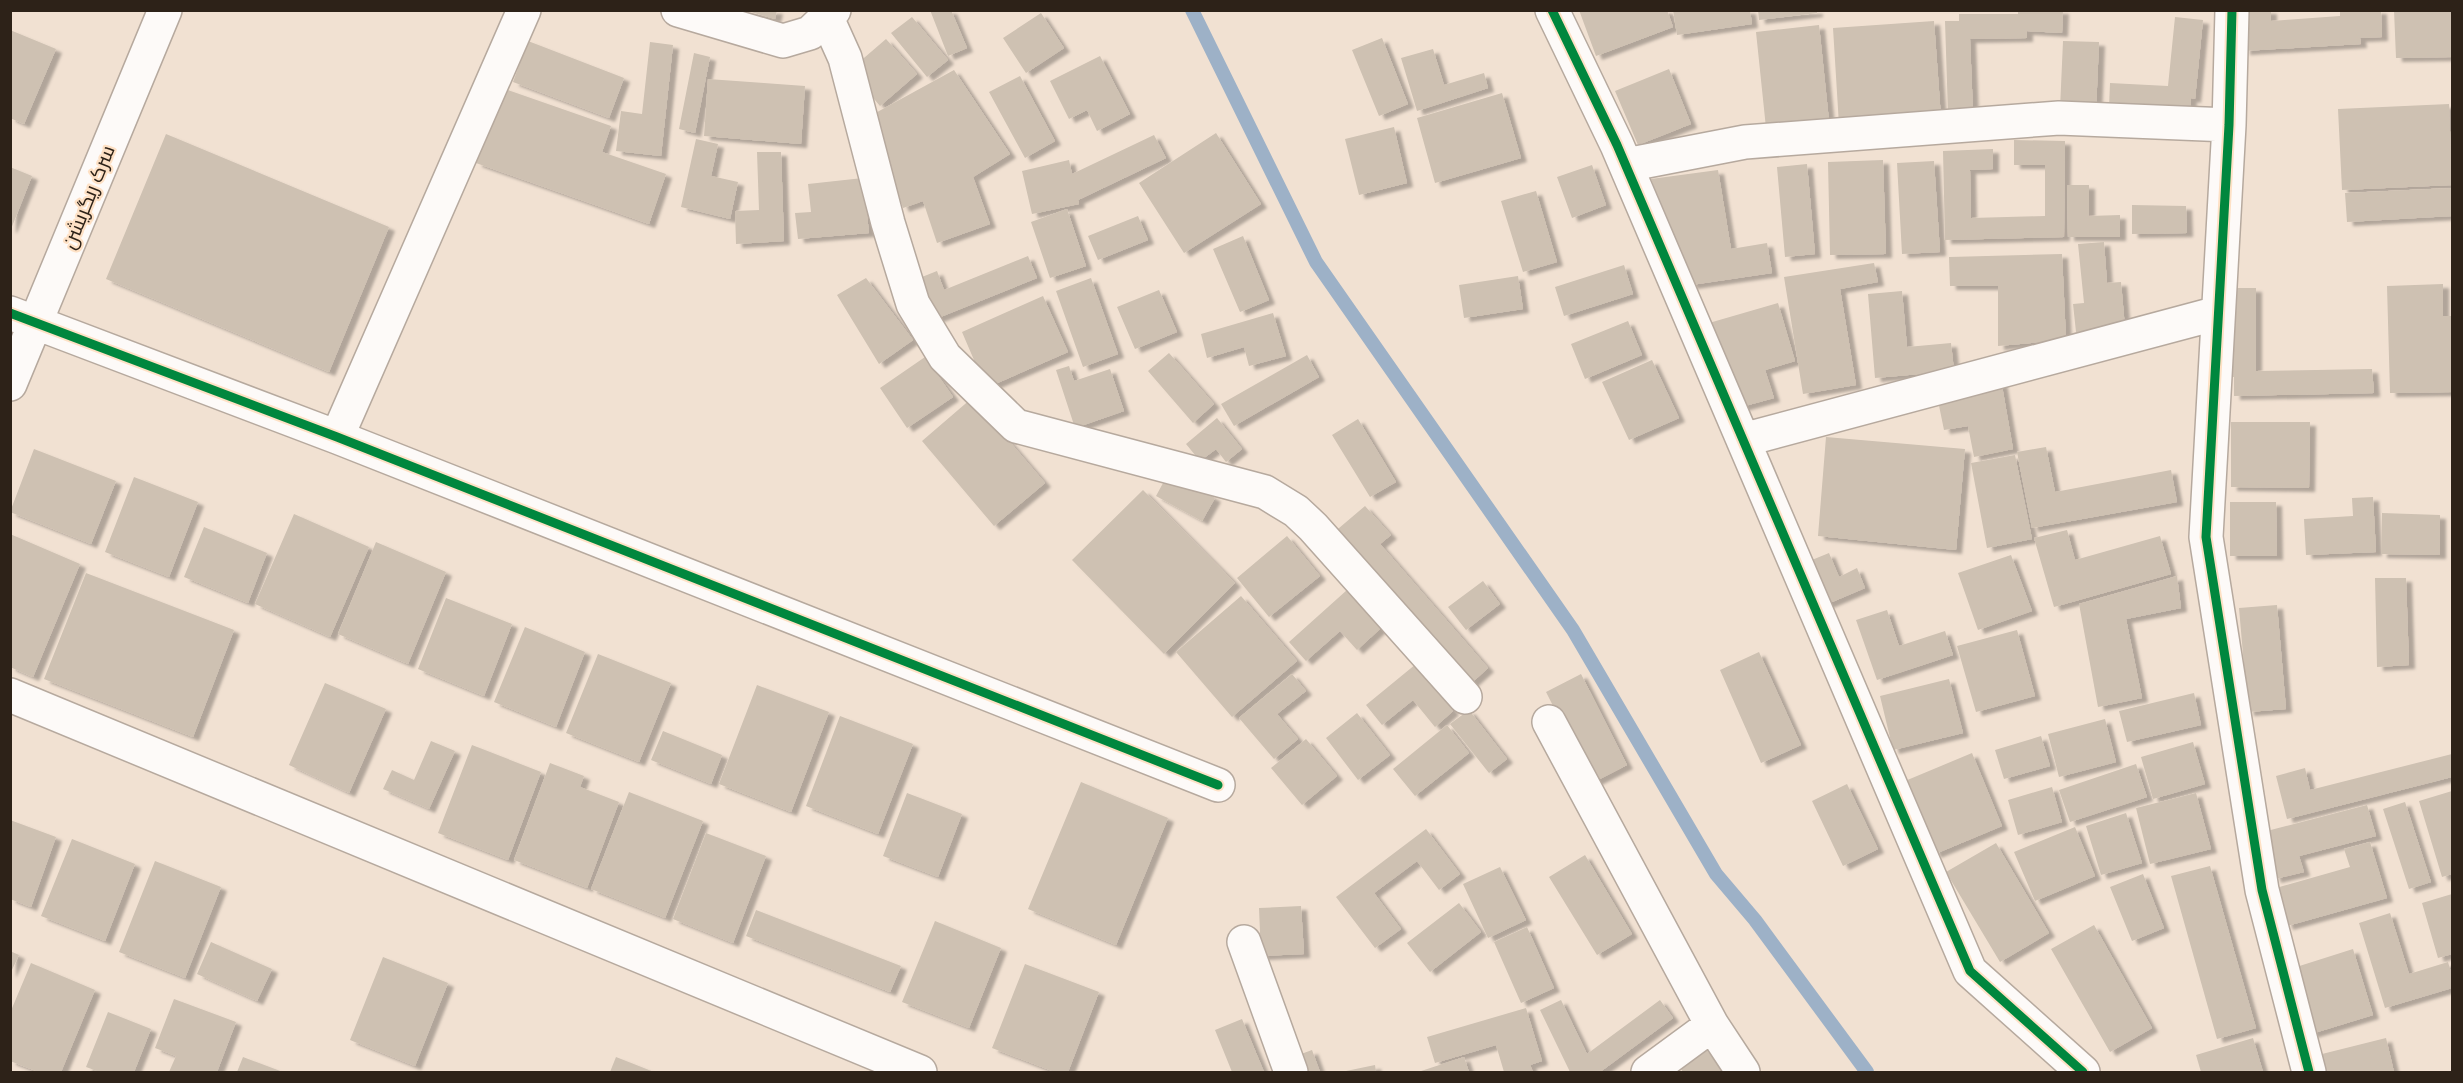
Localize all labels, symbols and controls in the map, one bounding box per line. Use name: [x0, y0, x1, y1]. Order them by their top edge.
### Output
street label: سرک ریگریشن: [54, 141, 121, 253]

